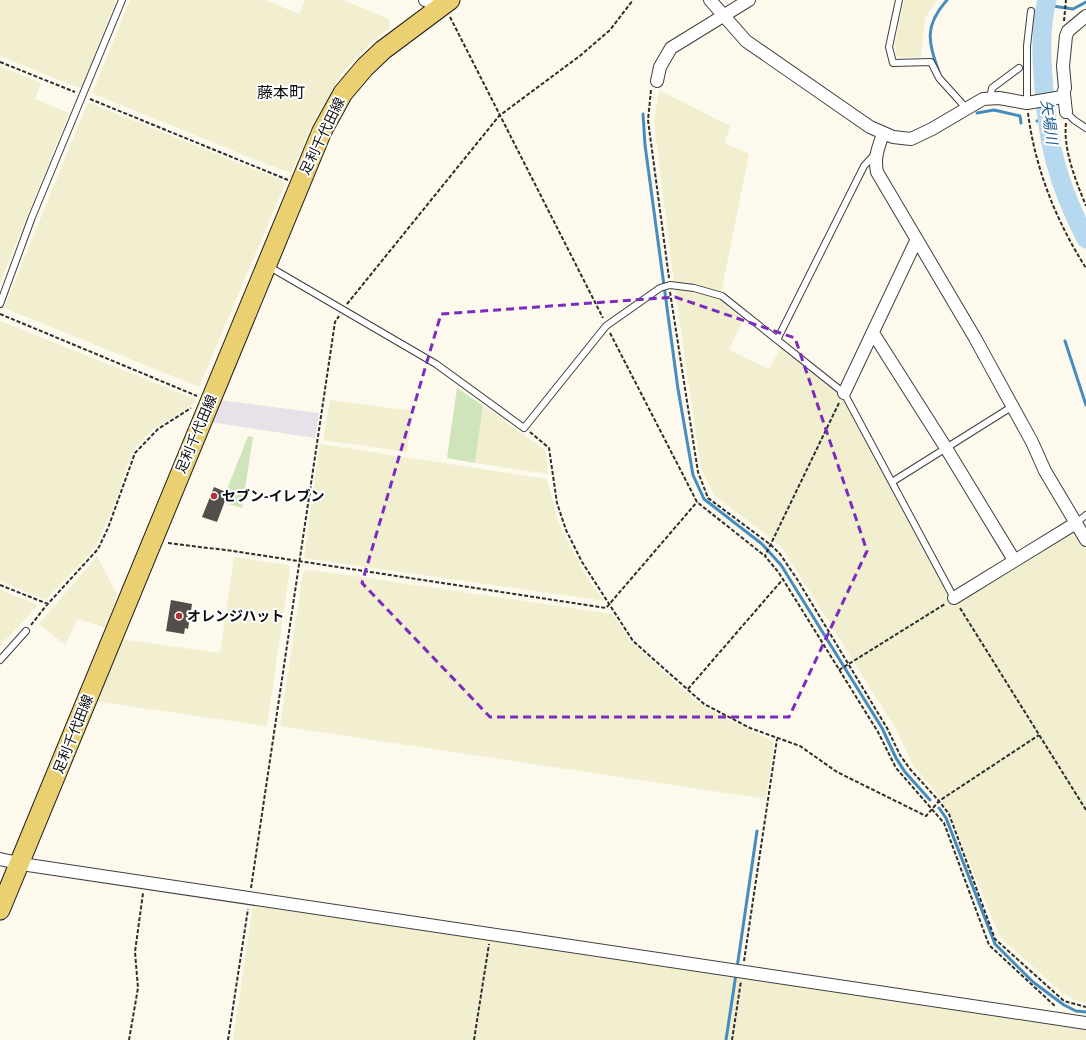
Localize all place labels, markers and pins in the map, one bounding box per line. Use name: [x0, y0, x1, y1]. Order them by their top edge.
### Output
place label: セブン-イレブン: [222, 488, 325, 505]
marker: セブン-イレブン: [209, 491, 219, 501]
place label: オレンジハット: [187, 608, 284, 625]
marker: オレンジハット: [174, 611, 184, 621]

